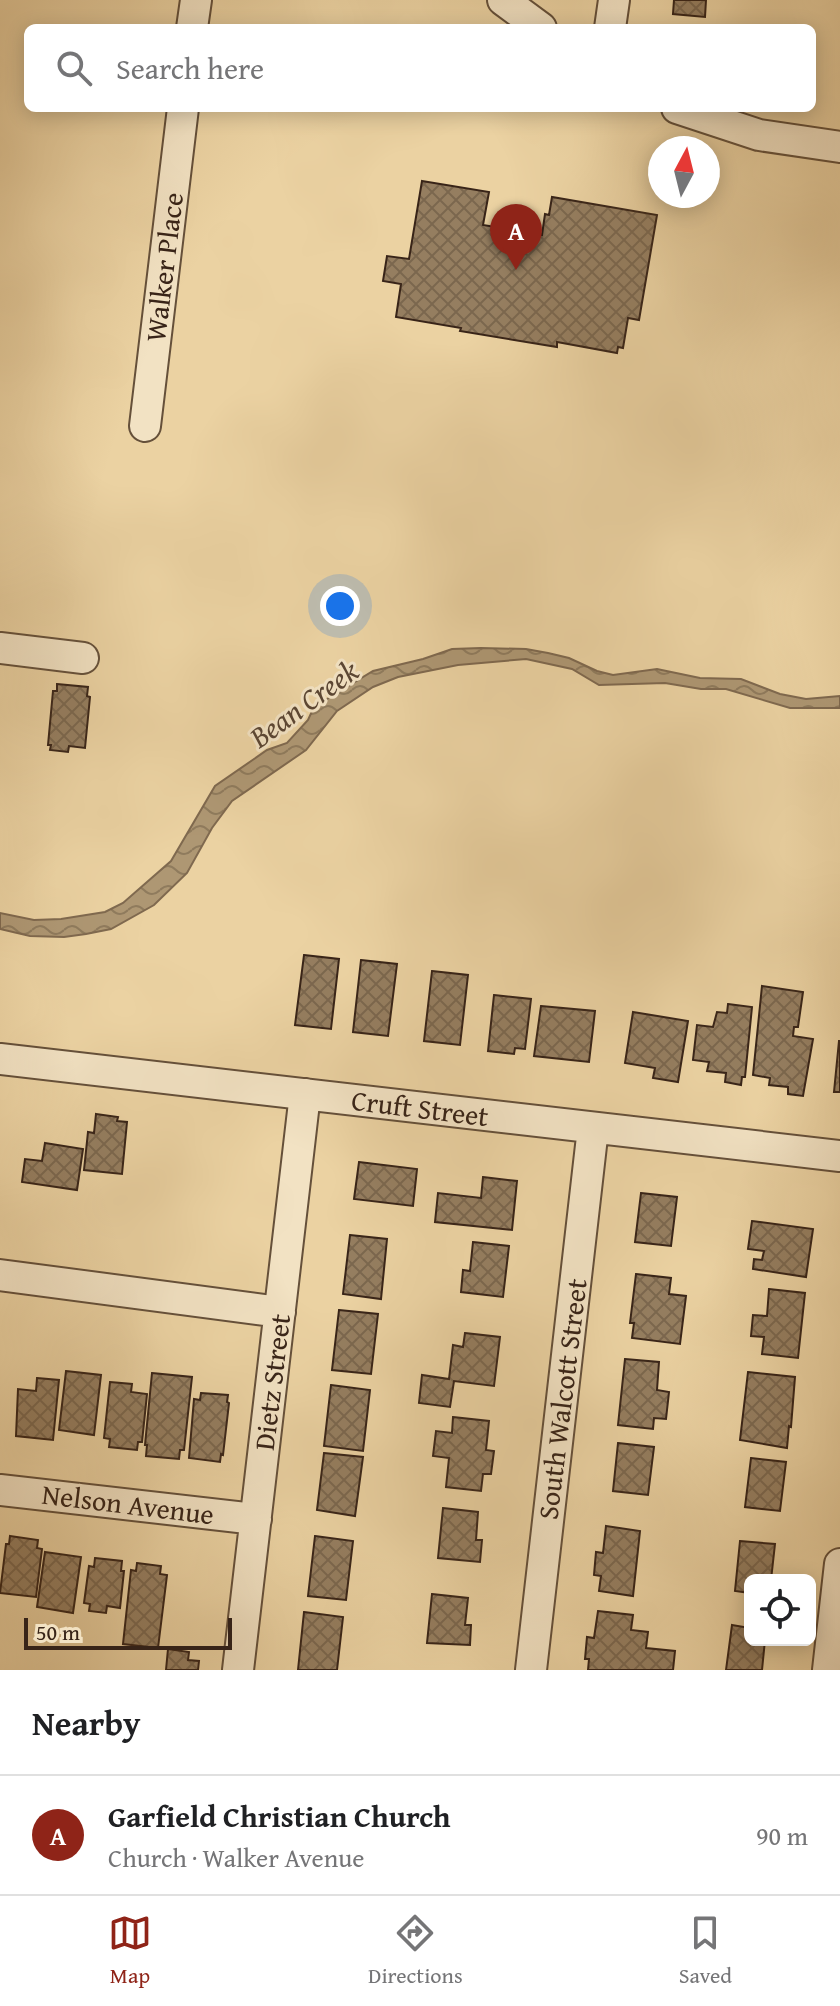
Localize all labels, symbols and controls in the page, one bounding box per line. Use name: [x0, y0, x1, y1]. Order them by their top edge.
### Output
search box: [24, 24, 816, 112]
icon: search: [52, 46, 96, 90]
text: Search here: [116, 46, 264, 90]
north arrow: [648, 136, 720, 208]
street label: Walker Place: [134, 190, 193, 344]
pin: A: [490, 204, 542, 270]
your location: [320, 586, 360, 626]
water label: Bean Creek: [239, 648, 367, 758]
street label: Cruft Street: [349, 1079, 491, 1136]
street label: South Walcott Street: [526, 1276, 597, 1522]
street label: Dietz Street: [243, 1311, 300, 1453]
street label: Nelson Avenue: [40, 1473, 216, 1534]
map controls: [744, 1574, 816, 1646]
button: locate: [744, 1574, 816, 1646]
scale bar: [24, 1614, 232, 1650]
text: 50 m: [36, 1616, 80, 1648]
text: Nearby: [32, 1698, 141, 1747]
text: Garfield Christian Church: [108, 1794, 450, 1838]
text: A: [50, 1816, 66, 1855]
text: 90 m: [756, 1816, 808, 1855]
text: Church · Walker Avenue: [108, 1838, 365, 1877]
tab: Map: [108, 1911, 152, 1991]
tab: Directions: [368, 1911, 463, 1991]
tab: Saved: [679, 1911, 732, 1991]

